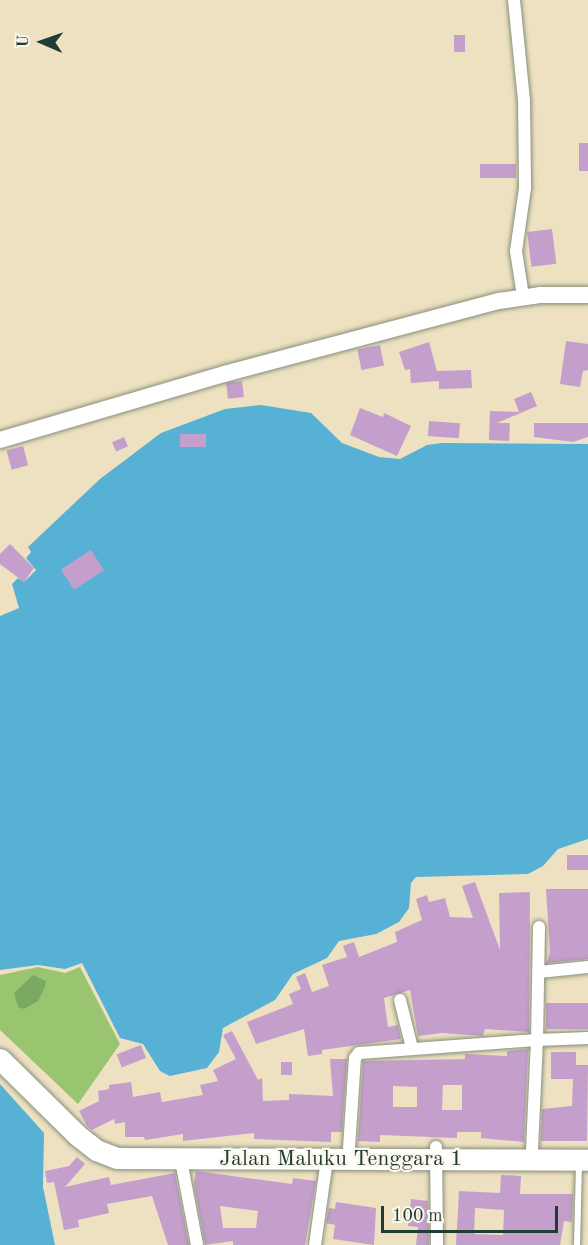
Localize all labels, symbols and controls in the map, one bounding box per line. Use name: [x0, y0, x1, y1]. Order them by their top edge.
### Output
north arrow: [12, 12, 72, 72]
text: U: [16, 35, 32, 48]
street label: Jalan Maluku Tenggara 1: [219, 1147, 463, 1173]
scale bar: [384, 1194, 561, 1232]
text: 100 m: [392, 1207, 443, 1225]

